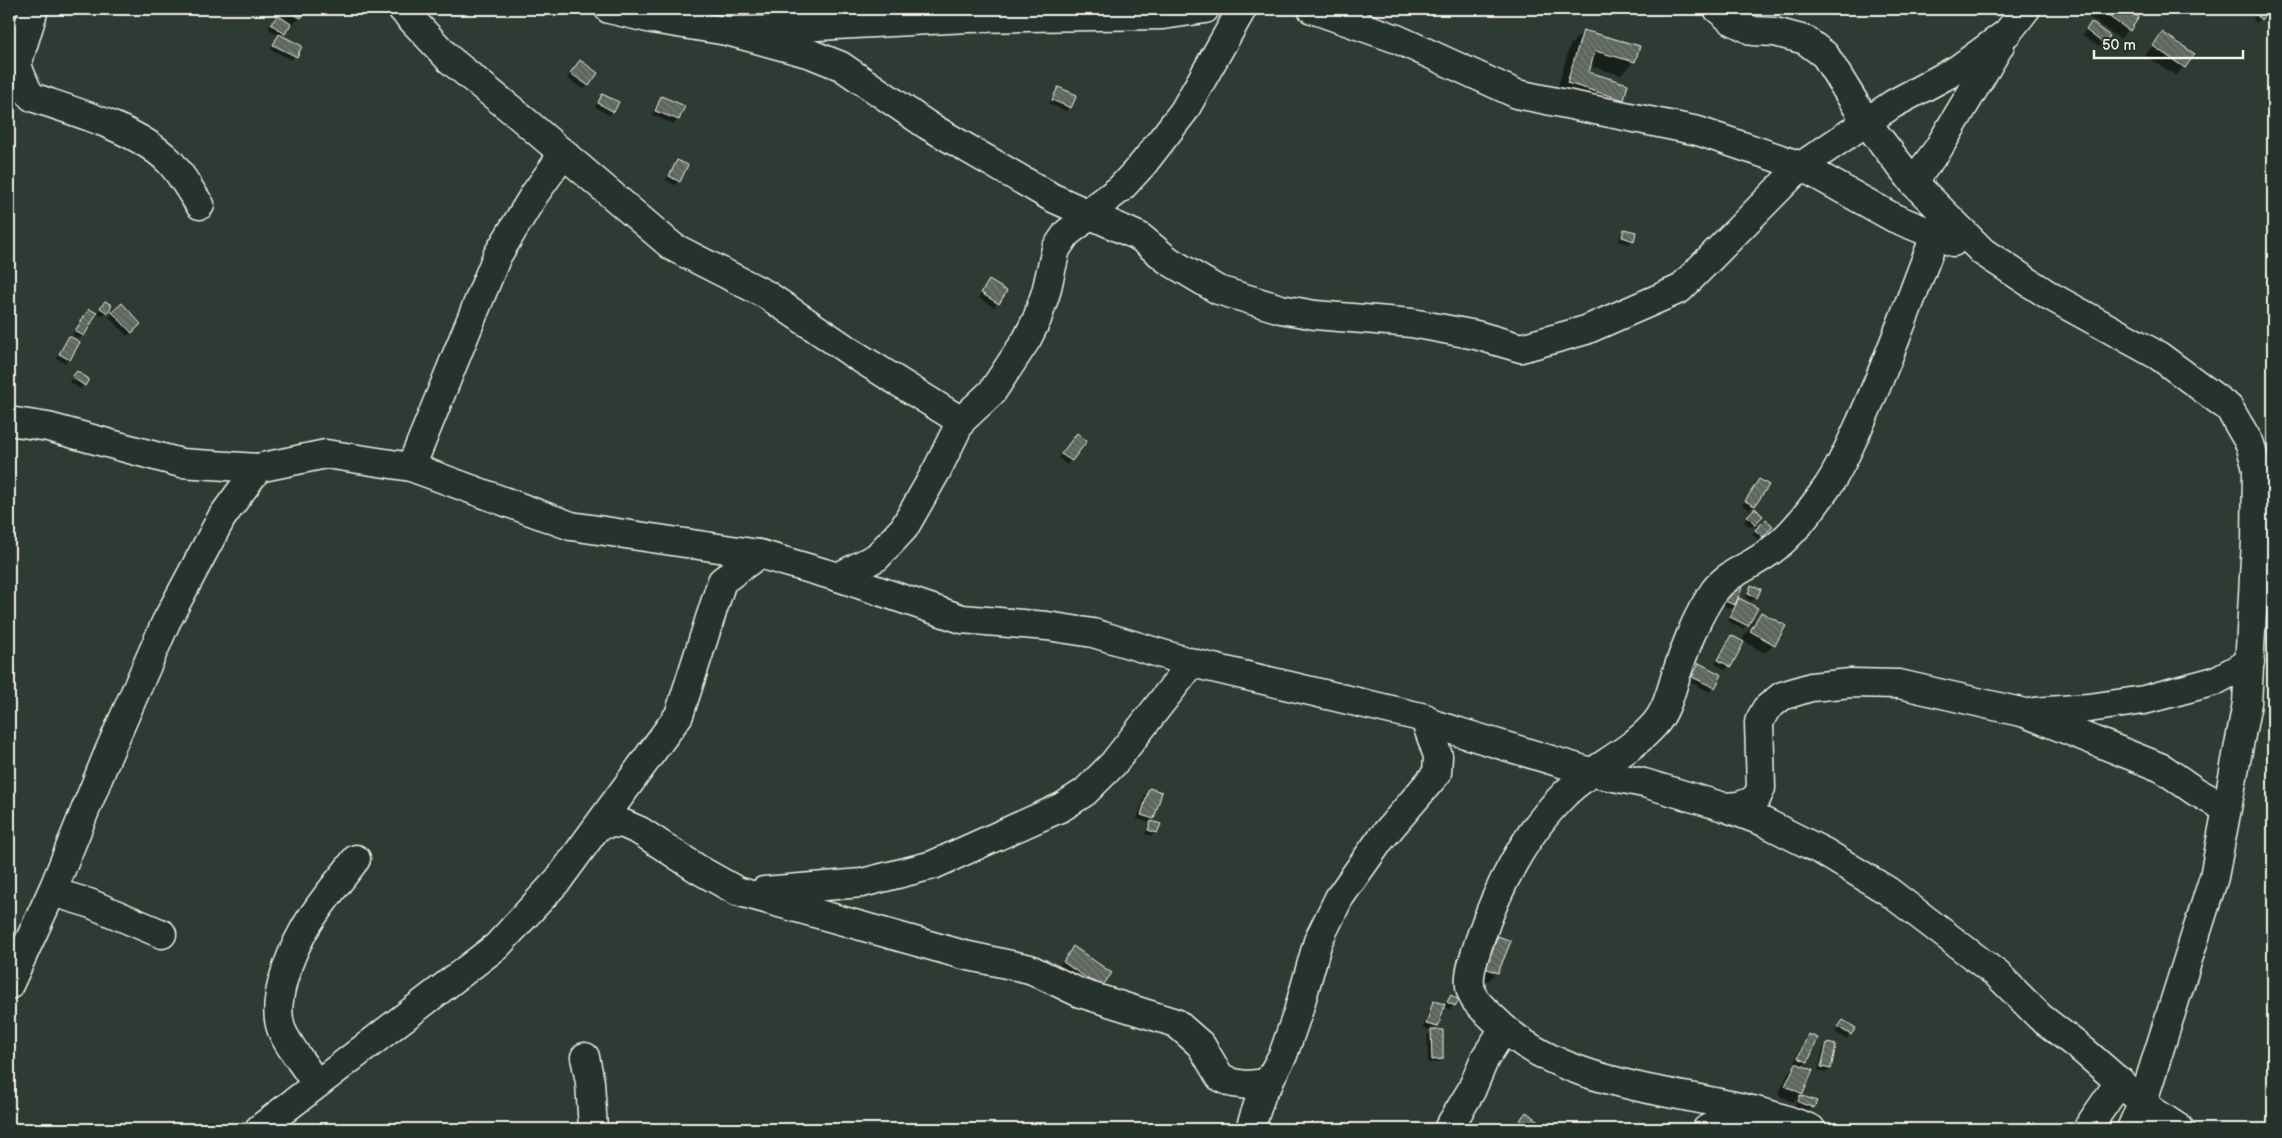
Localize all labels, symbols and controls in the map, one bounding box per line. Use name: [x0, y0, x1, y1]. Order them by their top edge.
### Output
scale bar: [2094, 28, 2243, 60]
text: 50 m: [2102, 36, 2136, 55]

